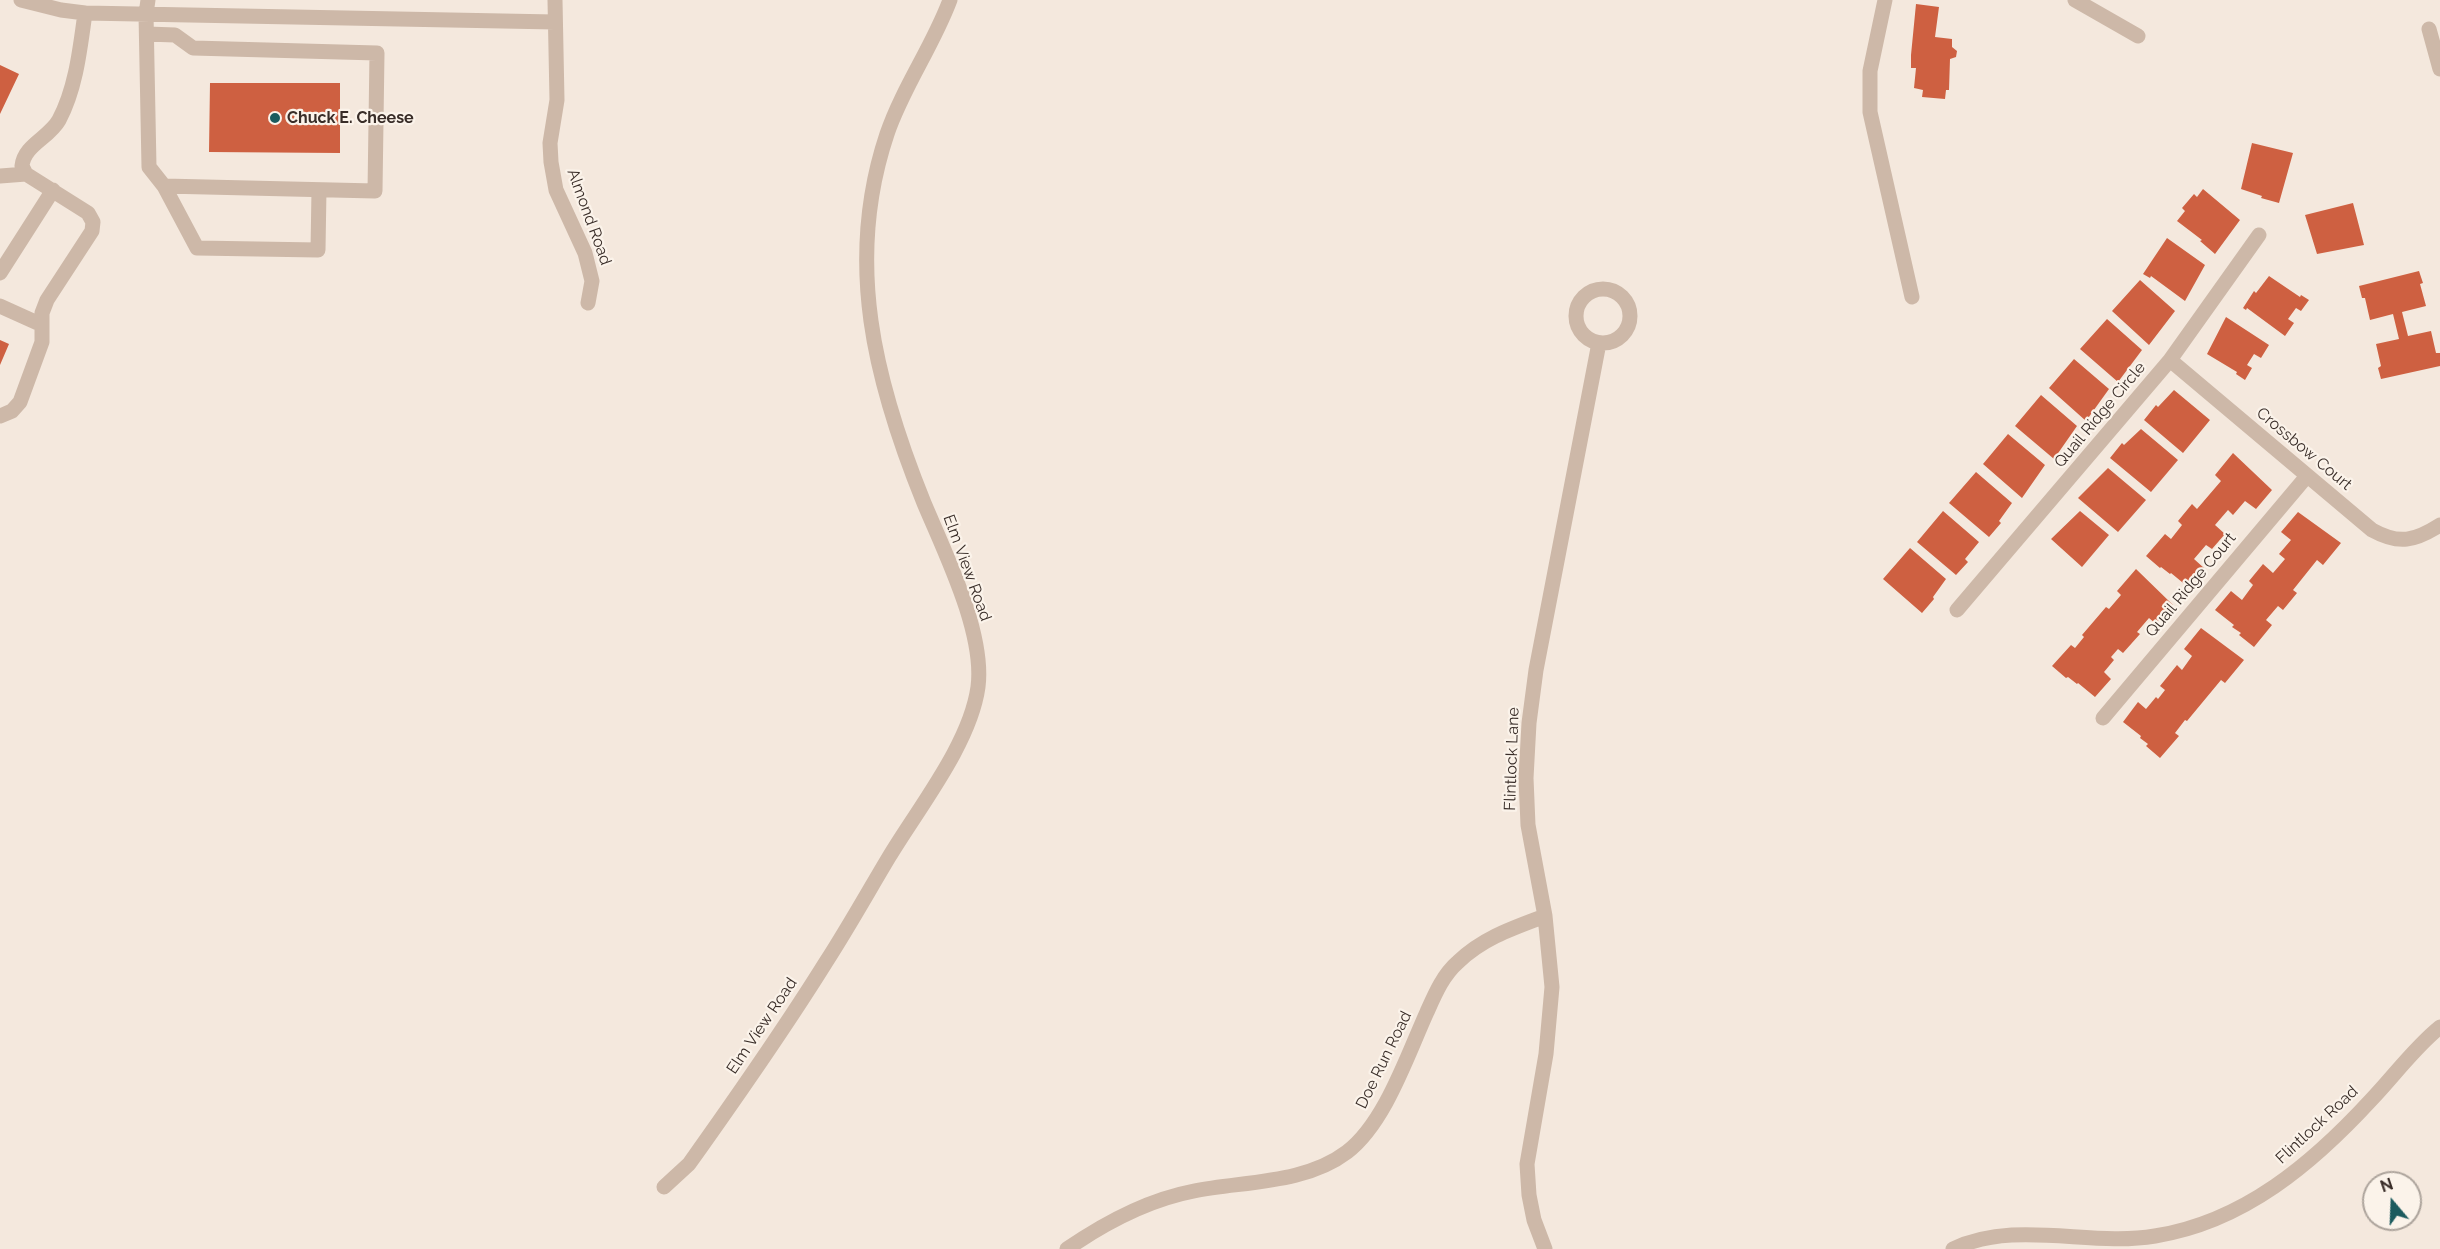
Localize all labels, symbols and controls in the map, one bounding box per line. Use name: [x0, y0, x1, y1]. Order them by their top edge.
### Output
place label: Chuck E. Cheese: [287, 108, 414, 128]
marker: Chuck E. Cheese: [268, 111, 282, 125]
street label: Almond Road: [563, 166, 615, 268]
street label: Quail Ridge Circle: [2050, 358, 2150, 472]
street label: Crossbow Court: [2252, 404, 2356, 494]
street label: Elm View Road: [939, 512, 995, 624]
street label: Quail Ridge Court: [2142, 529, 2240, 641]
street label: Flintlock Lane: [1501, 707, 1523, 811]
street label: Elm View Road: [723, 974, 801, 1078]
street label: Doe Run Road: [1352, 1008, 1416, 1112]
street label: Flintlock Road: [2272, 1082, 2362, 1168]
north arrow: [2362, 1171, 2422, 1231]
text: N: [2378, 1174, 2395, 1196]

